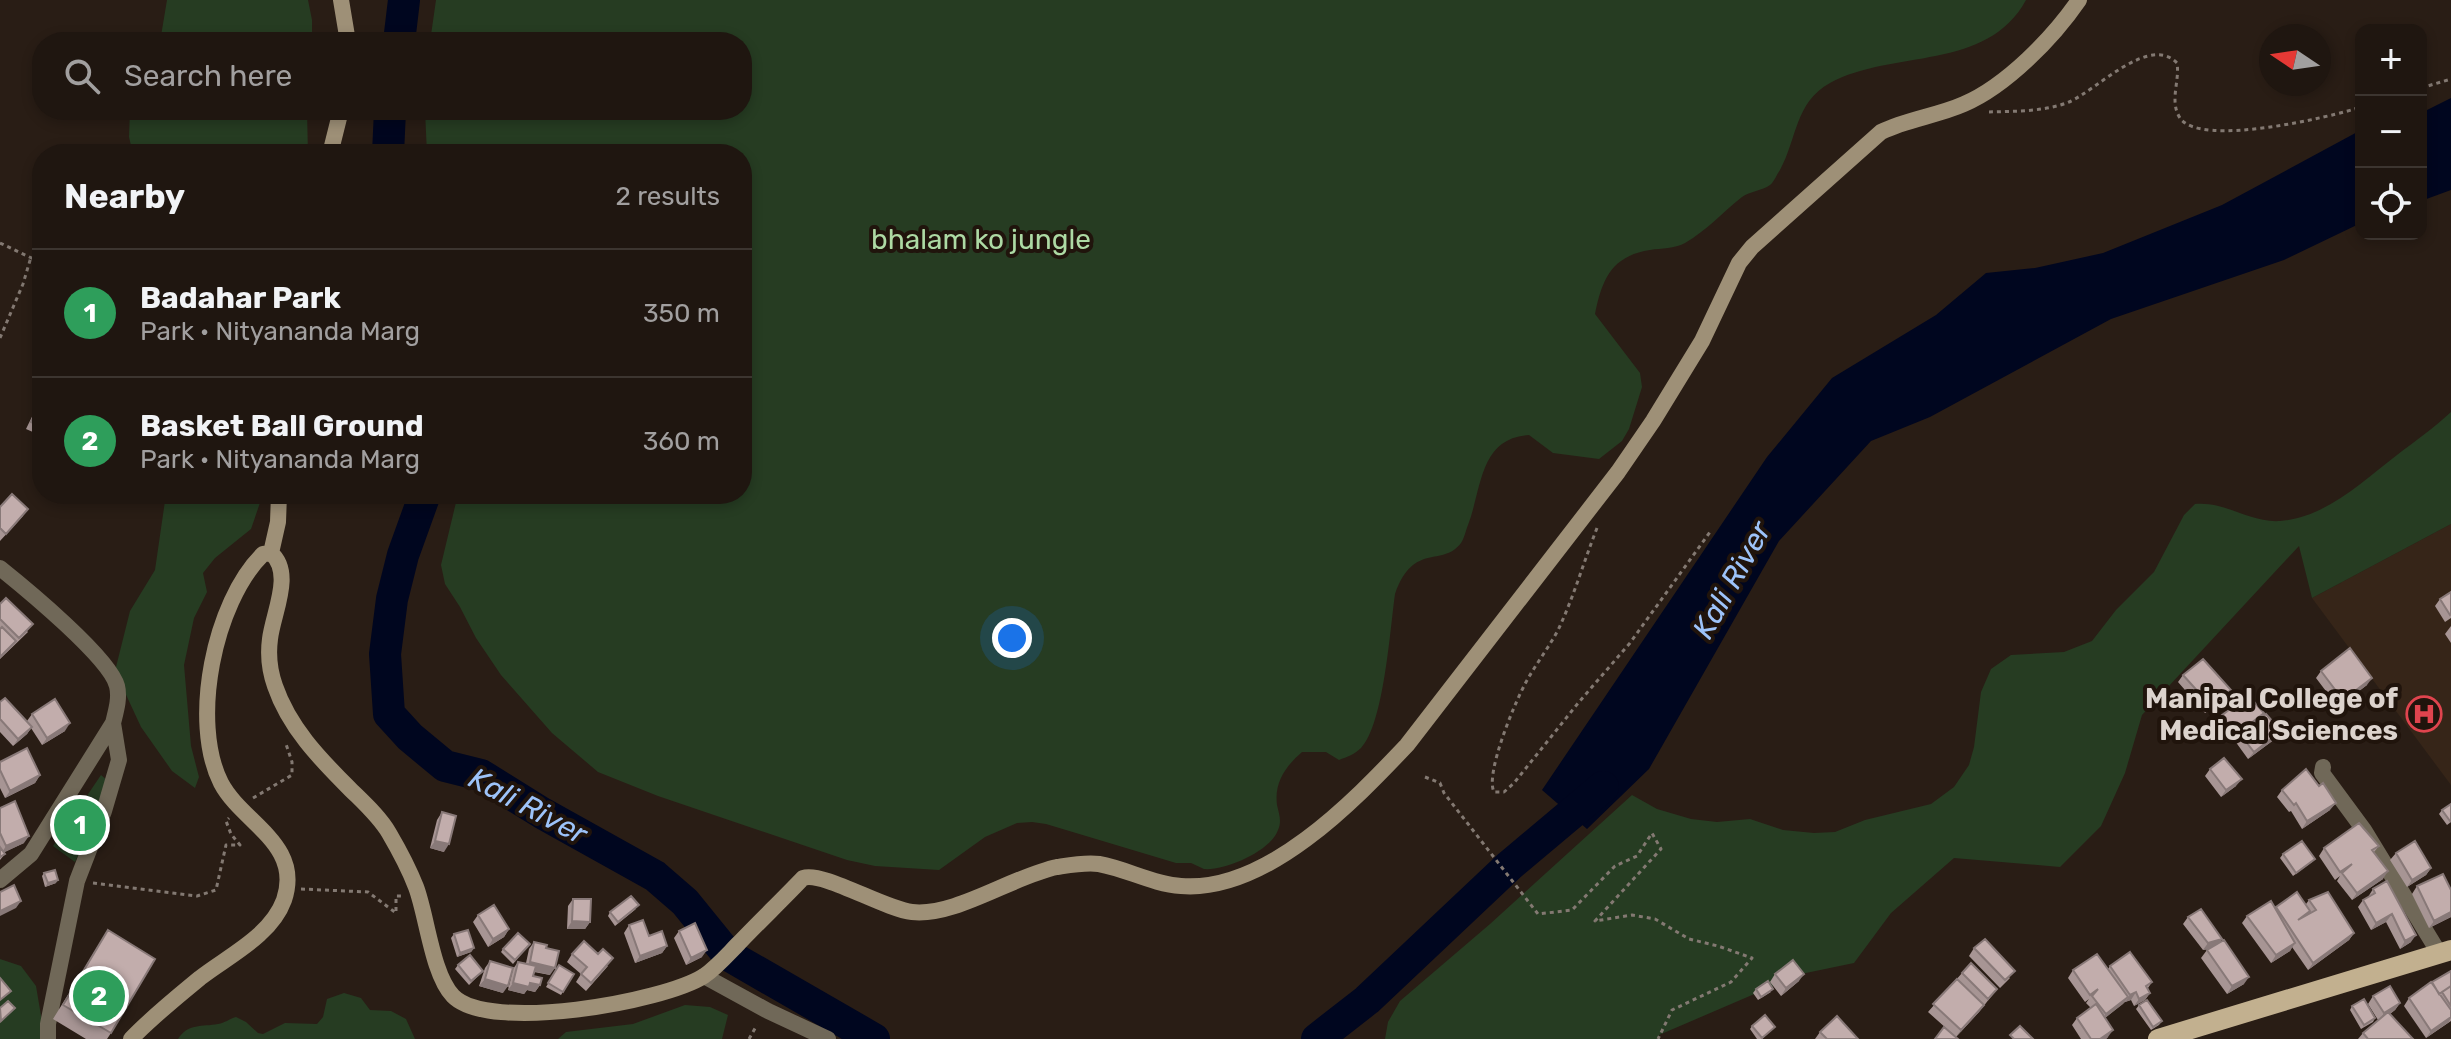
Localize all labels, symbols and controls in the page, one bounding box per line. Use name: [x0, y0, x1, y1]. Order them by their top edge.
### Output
north arrow: [2259, 24, 2331, 96]
map controls: [2355, 24, 2427, 240]
button: +: [2355, 24, 2427, 96]
search box: [32, 32, 752, 120]
icon: search: [60, 54, 104, 98]
text: Search here: [124, 58, 292, 94]
button: −: [2355, 96, 2427, 168]
button: locate: [2355, 168, 2427, 240]
text: Nearby: [64, 176, 185, 217]
text: 2 results: [616, 181, 720, 212]
park label: bhalam ko jungle: [871, 223, 1091, 256]
text: Badahar Park: [140, 280, 341, 316]
text: 1: [84, 298, 96, 329]
text: 350 m: [643, 298, 720, 329]
text: Park · Nityananda Marg: [140, 316, 420, 347]
text: Basket Ball Ground: [140, 408, 424, 444]
text: 2: [82, 426, 98, 457]
text: 360 m: [643, 426, 720, 457]
text: Park · Nityananda Marg: [140, 444, 420, 475]
water label: Kali River: [1685, 514, 1780, 645]
your location: [992, 618, 1032, 658]
place label: Manipal College of Medical Sciences: [2145, 682, 2399, 747]
hospital icon: Manipal College of Medical Sciences: [2405, 695, 2443, 733]
water label: Kali River: [463, 760, 595, 853]
pin: 1: [54, 795, 106, 855]
pin: 2: [73, 966, 125, 1026]

